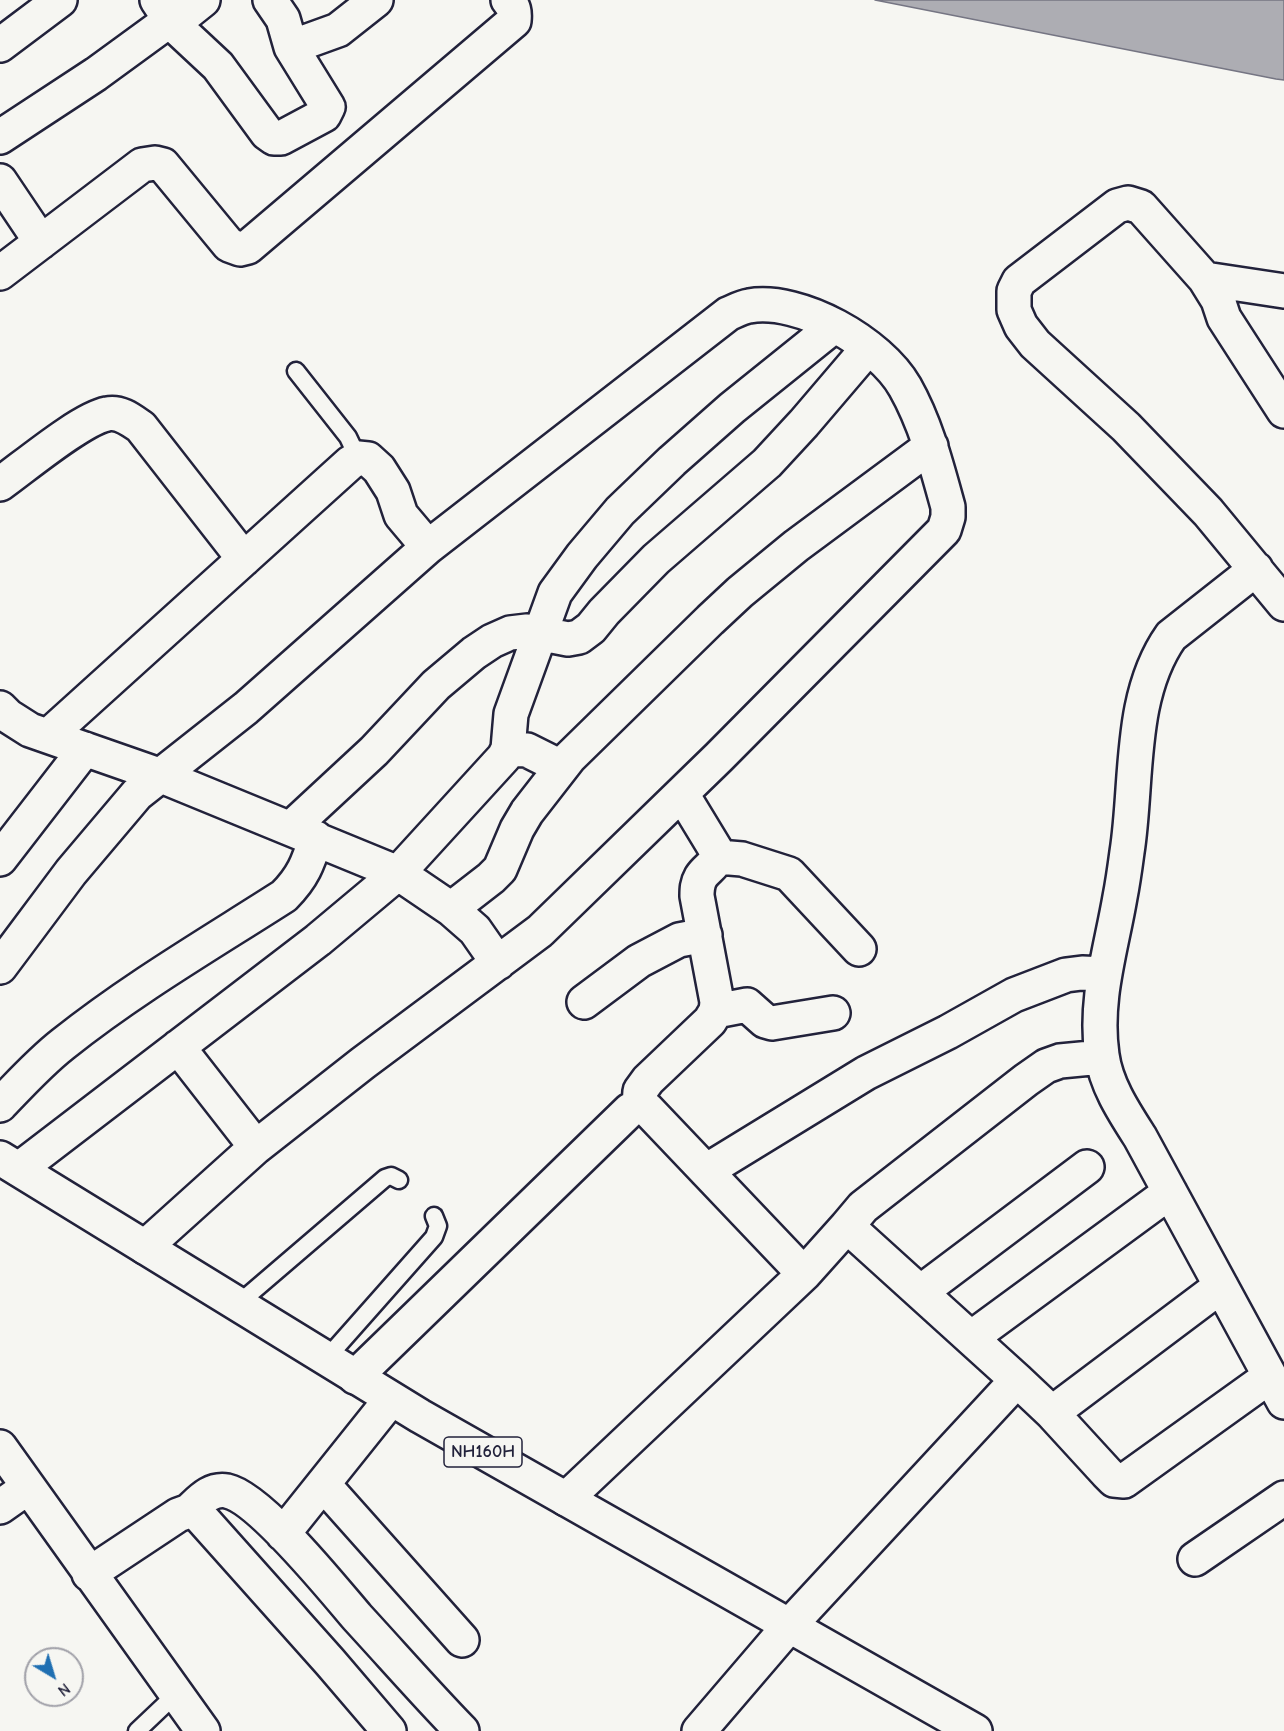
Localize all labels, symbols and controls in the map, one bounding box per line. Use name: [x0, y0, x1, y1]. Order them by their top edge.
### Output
road number: NH160H: [444, 1437, 522, 1467]
north arrow: [24, 1647, 84, 1707]
text: N: [54, 1679, 74, 1700]

